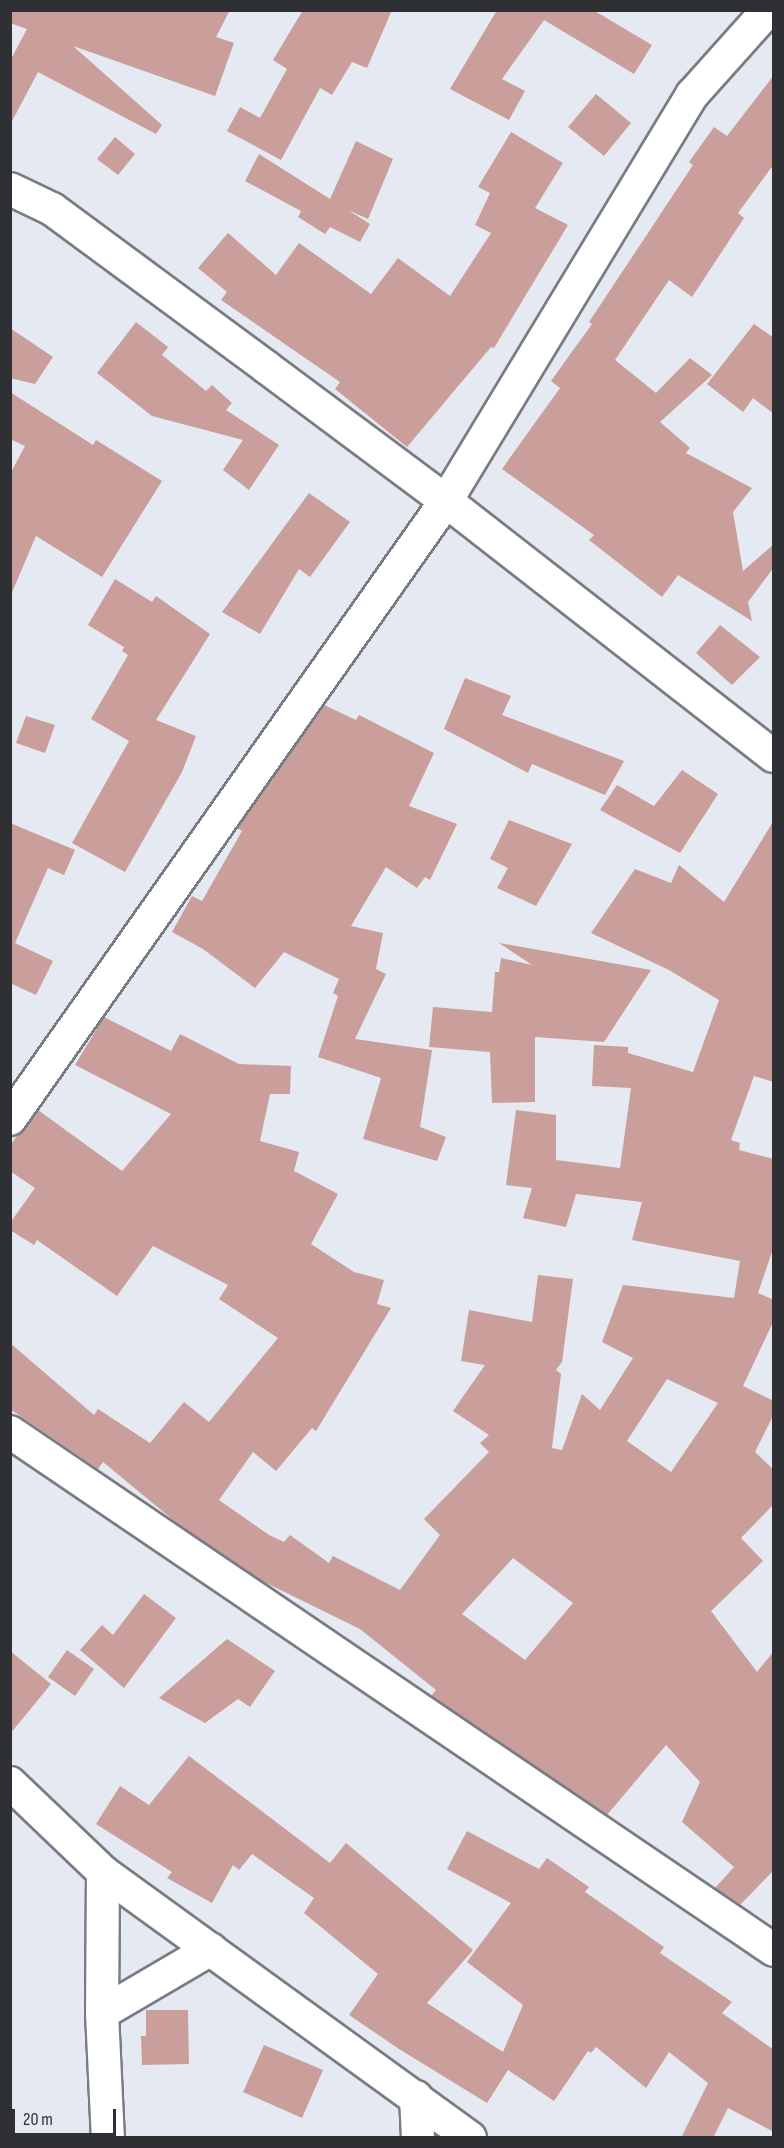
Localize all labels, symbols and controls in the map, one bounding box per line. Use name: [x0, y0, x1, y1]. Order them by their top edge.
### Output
scale bar: [15, 2097, 118, 2135]
text: 20 m: [23, 2109, 53, 2130]

